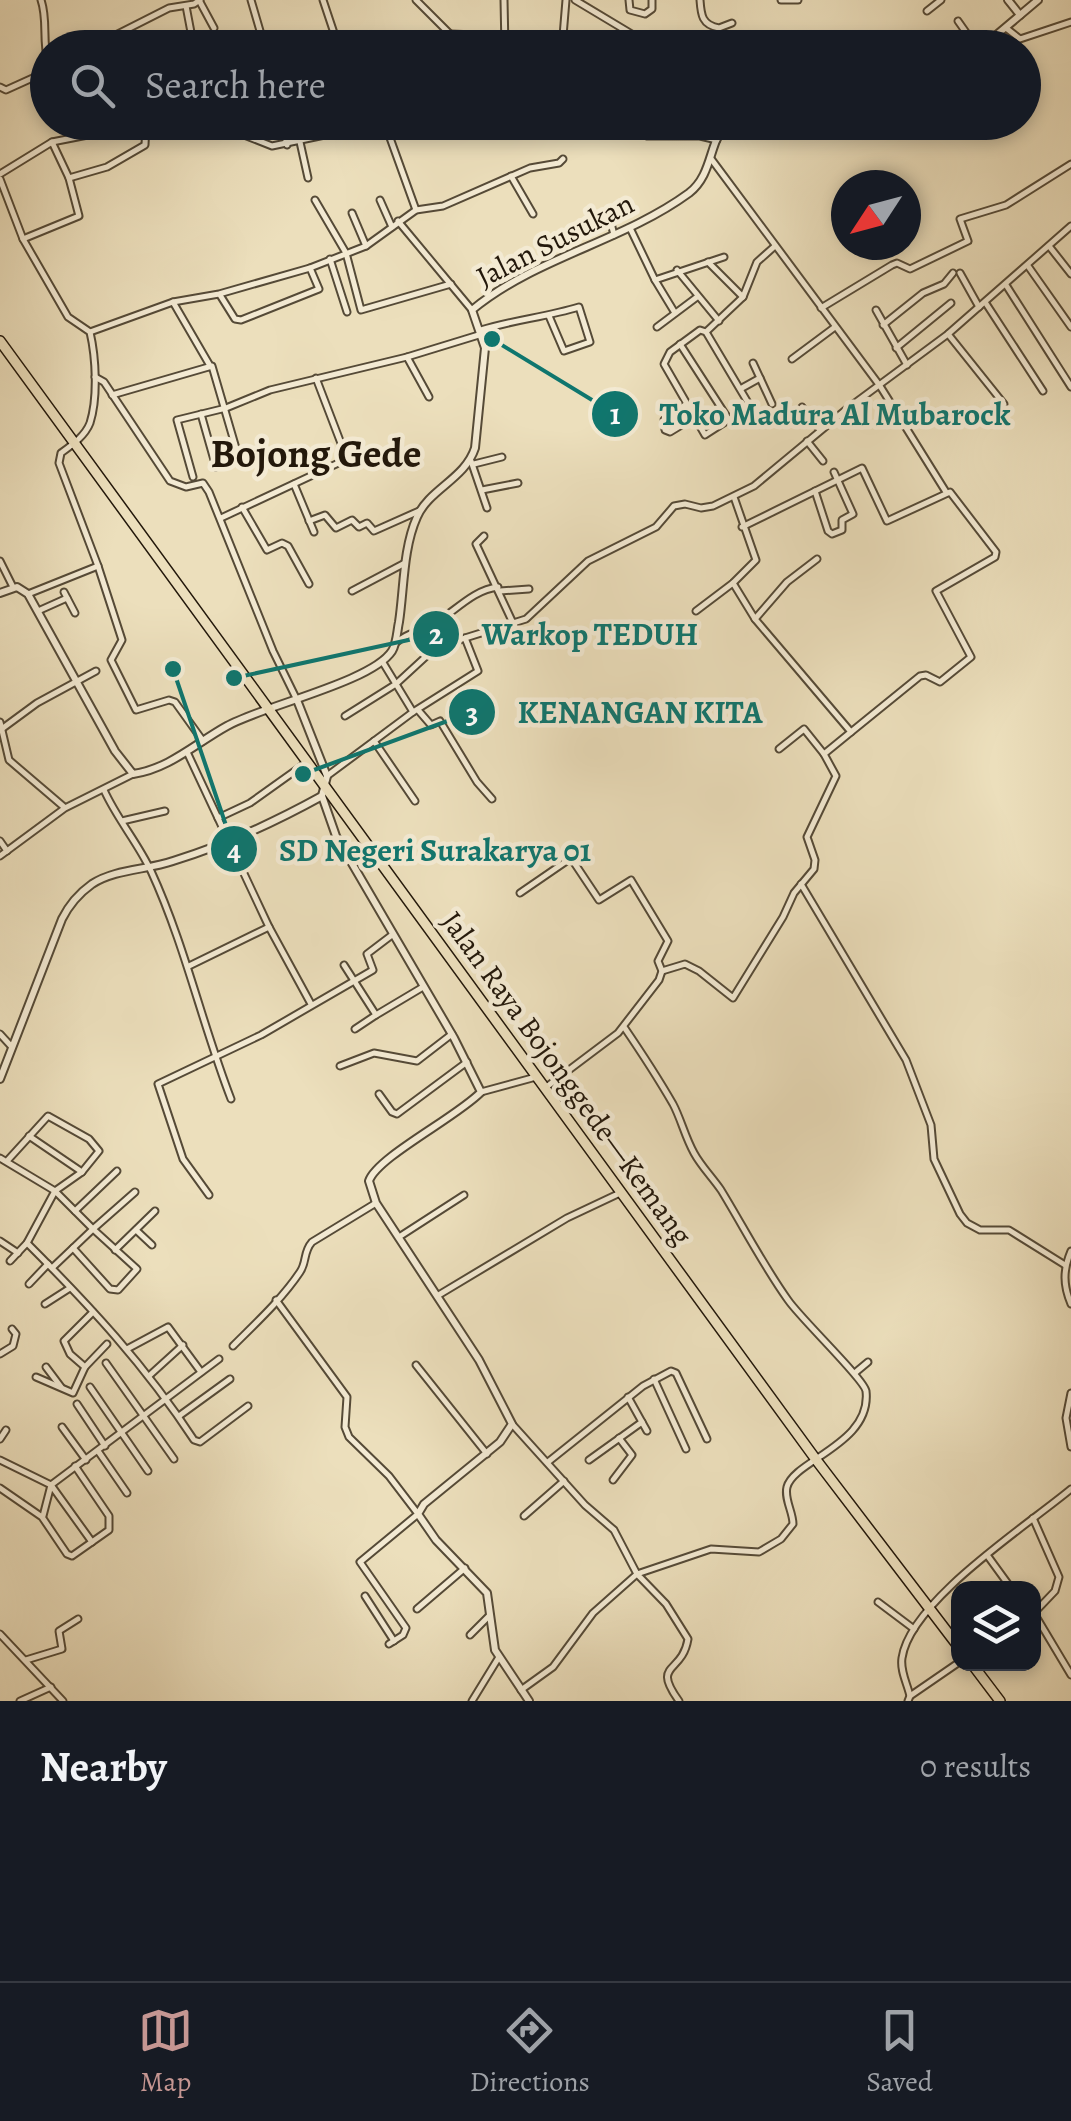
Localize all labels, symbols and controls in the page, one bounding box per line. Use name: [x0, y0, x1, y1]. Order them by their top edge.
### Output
search box: [30, 30, 1041, 140]
icon: search: [65, 58, 120, 113]
text: Search here: [145, 59, 326, 111]
north arrow: [831, 170, 921, 260]
street label: Jalan Susukan: [469, 183, 641, 297]
callout: Toko Madura Al Mubarock: [590, 383, 1031, 445]
text: Toko Madura Al Mubarock: [660, 392, 1011, 436]
text: 1: [610, 394, 621, 434]
district label: Bojong Gede: [211, 426, 421, 481]
callout: Warkop TEDUH: [411, 603, 718, 665]
text: Warkop TEDUH: [481, 612, 698, 656]
text: 2: [429, 614, 444, 654]
callout: KENANGAN KITA: [447, 681, 782, 743]
text: KENANGAN KITA: [517, 690, 764, 734]
text: 3: [466, 693, 478, 733]
callout: SD Negeri Surakarya 01: [209, 818, 611, 880]
text: SD Negeri Surakarya 01: [279, 828, 591, 872]
text: 4: [227, 830, 241, 870]
street label: Jalan Raya Bojonggede—Kemang: [432, 903, 702, 1253]
map controls: [951, 1581, 1041, 1671]
button: layers: [951, 1581, 1041, 1671]
text: Nearby: [40, 1738, 167, 1795]
text: 0 results: [920, 1744, 1031, 1788]
tab: Map: [138, 2003, 193, 2101]
tab: Directions: [470, 2003, 590, 2101]
tab: Saved: [866, 2003, 933, 2101]

